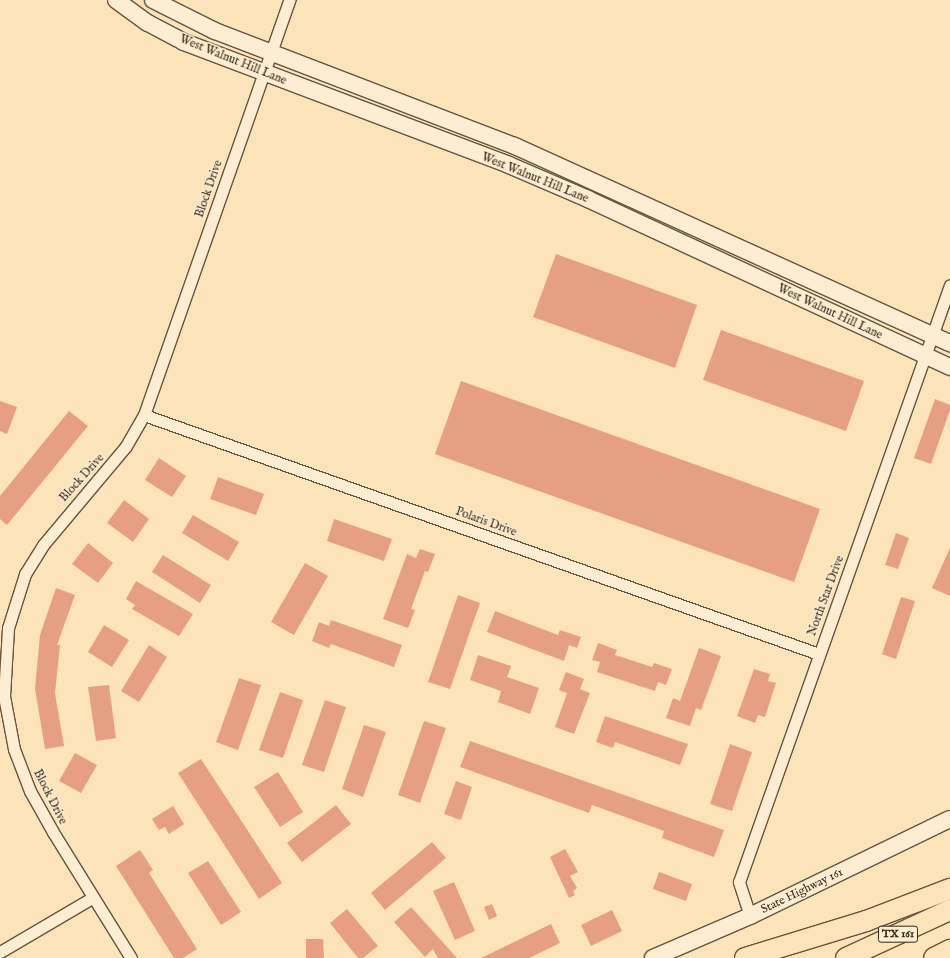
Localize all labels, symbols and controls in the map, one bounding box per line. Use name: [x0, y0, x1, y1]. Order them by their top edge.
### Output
street label: West Walnut Hill Lane: [177, 32, 289, 88]
street label: West Walnut Hill Lane: [479, 150, 591, 206]
street label: Block Drive: [192, 158, 226, 220]
street label: West Walnut Hill Lane: [775, 281, 885, 343]
street label: Block Drive: [57, 451, 107, 505]
street label: Polaris Drive: [453, 504, 519, 540]
street label: North Star Drive: [805, 554, 847, 638]
street label: Block Drive: [30, 767, 70, 827]
street label: State Highway 161: [759, 865, 845, 917]
road number: TX 161: [877, 925, 919, 943]

